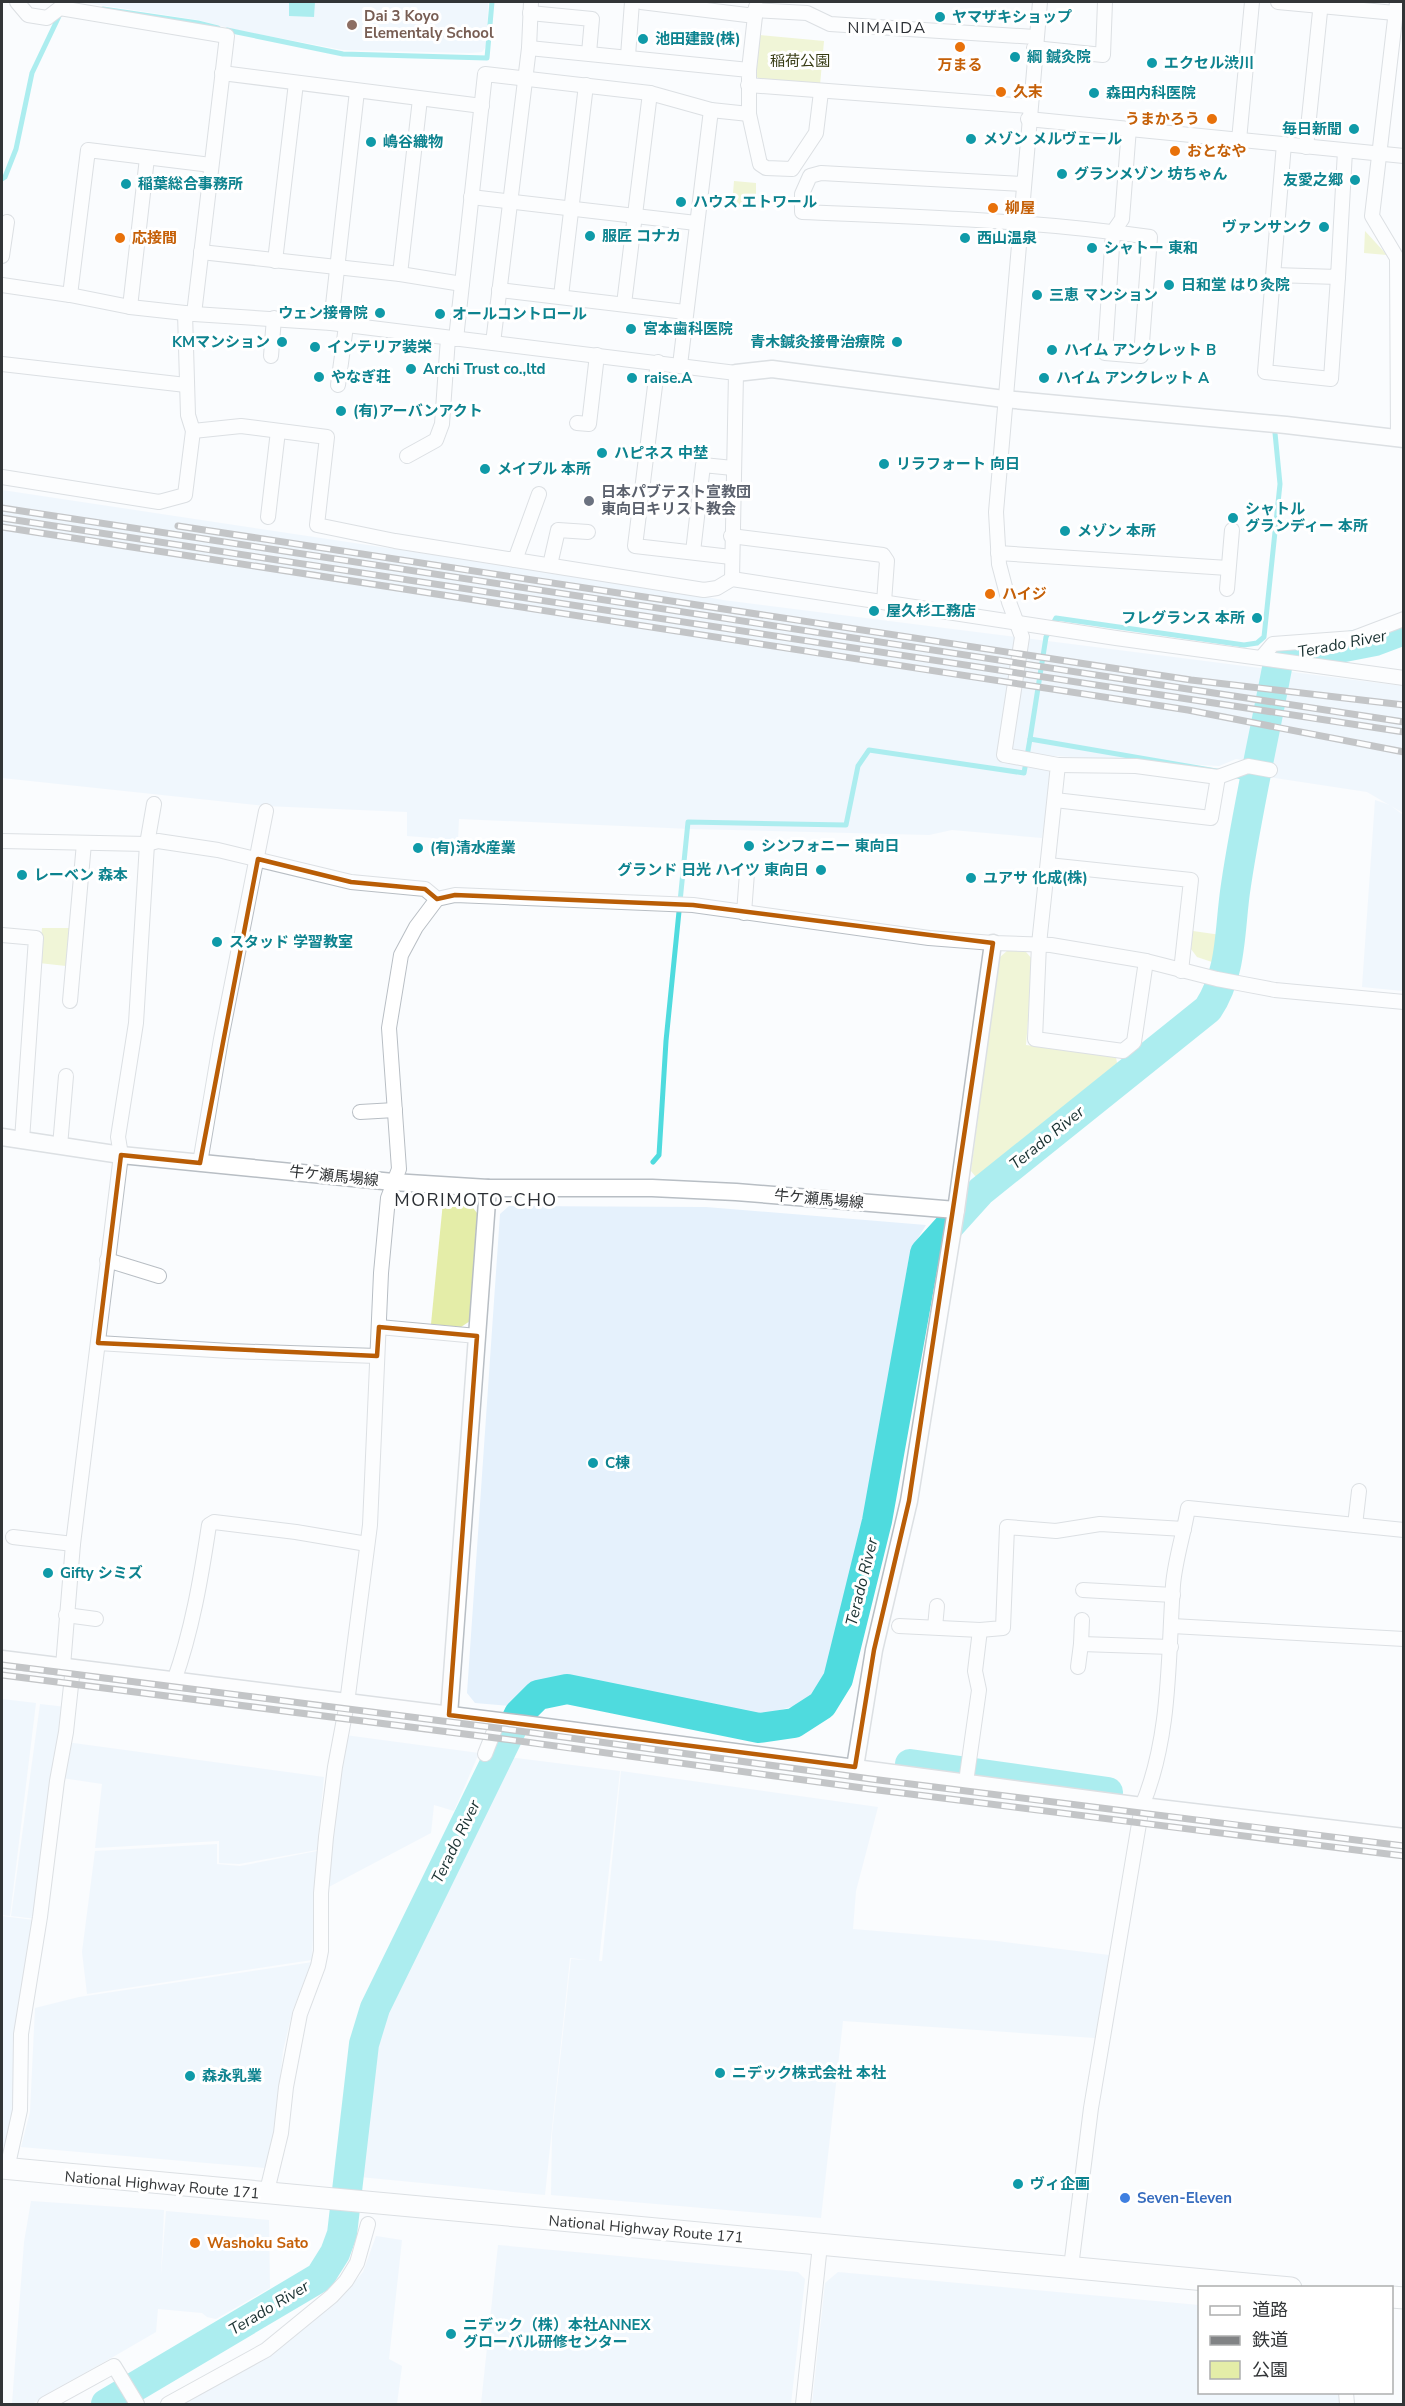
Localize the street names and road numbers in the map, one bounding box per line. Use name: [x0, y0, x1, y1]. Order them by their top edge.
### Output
street label: 牛ケ瀬馬場線: [288, 1161, 380, 1191]
street label: 牛ケ瀬馬場線: [773, 1185, 865, 1213]
street label: National Highway Route 171: [64, 2167, 260, 2203]
street label: National Highway Route 171: [548, 2211, 744, 2247]

